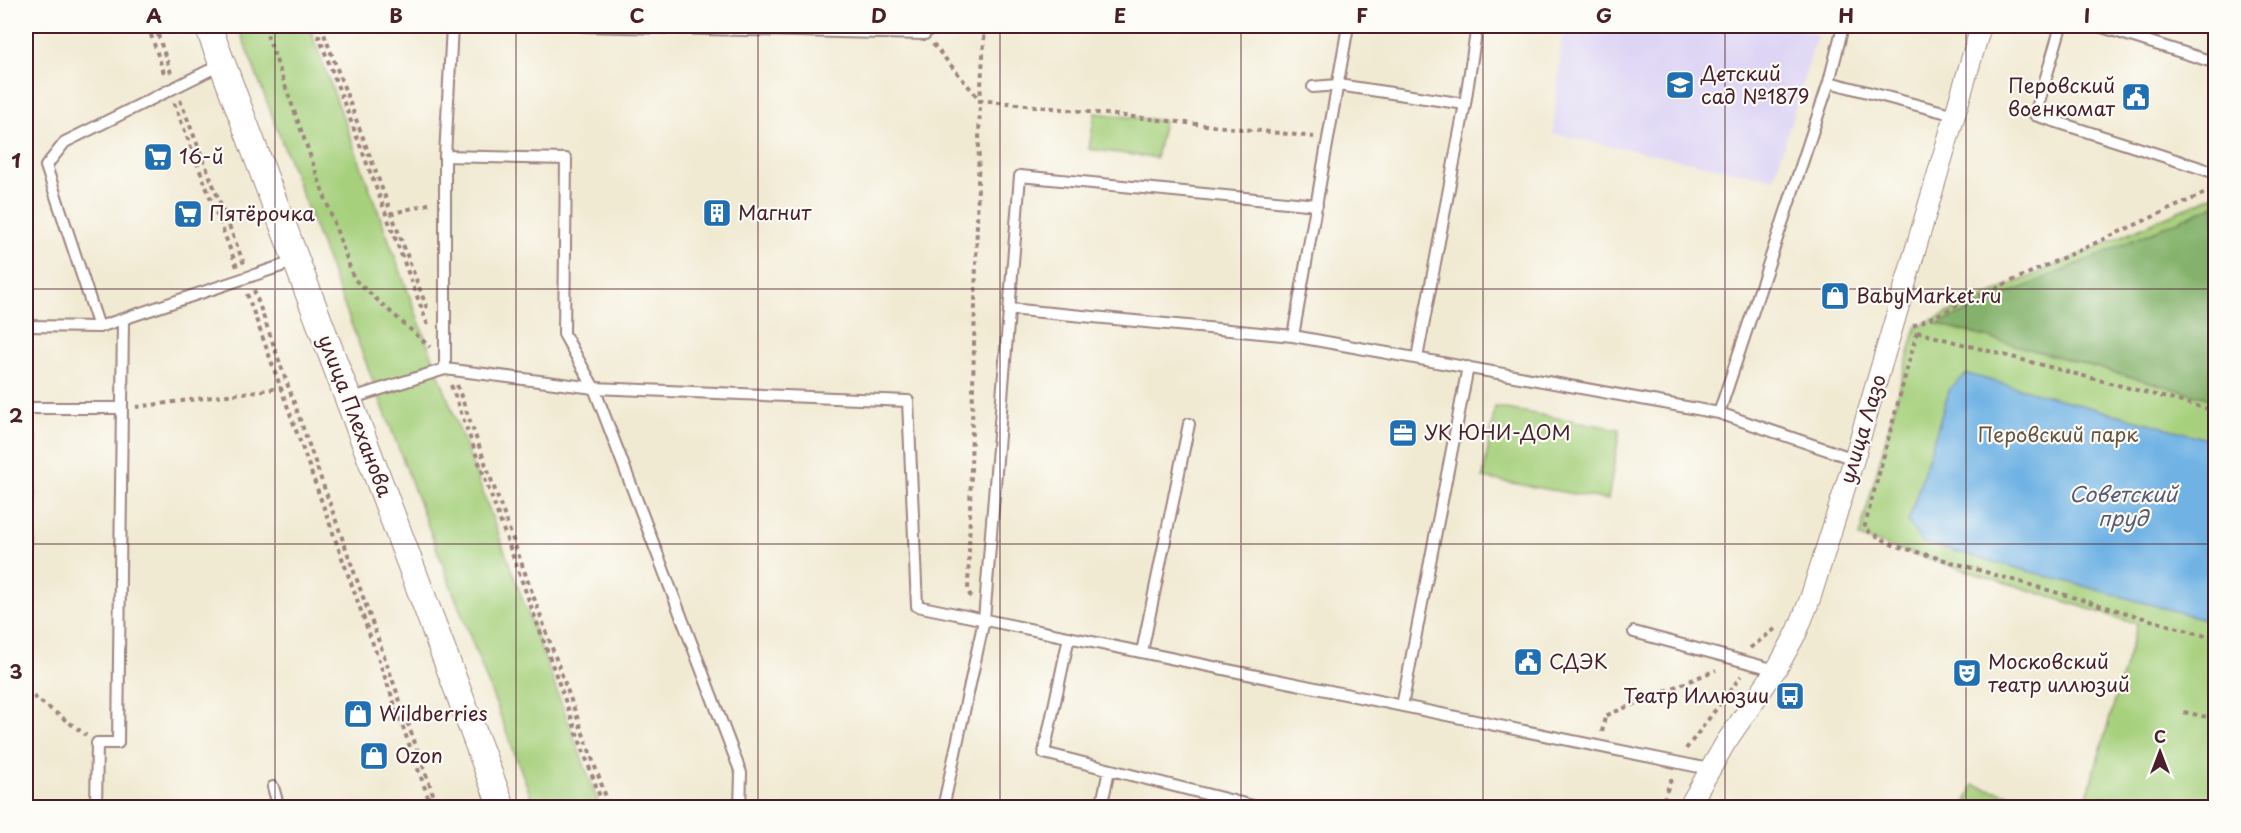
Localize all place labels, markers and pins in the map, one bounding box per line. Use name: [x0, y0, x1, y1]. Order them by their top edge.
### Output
place label: Детский сад №1879: [1700, 58, 1810, 111]
school or university icon: Детский сад №1879: [1664, 69, 1696, 101]
place label: Перовский военкомат: [2008, 70, 2115, 123]
public building icon: Перовский военкомат: [2120, 81, 2152, 113]
supermarket icon: 16-й: [142, 141, 174, 173]
place label: 16-й: [179, 141, 223, 171]
building icon: Магнит: [701, 197, 733, 229]
place label: Магнит: [738, 197, 812, 227]
supermarket icon: Пятёрочка: [172, 198, 204, 230]
place label: Пятёрочка: [209, 198, 315, 228]
shop icon: BabyMarket.ru: [1819, 280, 1851, 312]
place label: BabyMarket.ru: [1856, 280, 2002, 310]
office icon: УК ЮНИ-ДОМ: [1387, 417, 1419, 449]
place label: УК ЮНИ-ДОМ: [1424, 417, 1571, 447]
public building icon: СДЭК: [1512, 646, 1544, 678]
place label: СДЭК: [1549, 646, 1608, 676]
place label: Московский театр иллюзий: [1988, 646, 2130, 699]
theatre icon: Московский театр иллюзий: [1951, 657, 1983, 689]
place label: Театр Иллюзии: [1623, 680, 1769, 710]
bus stop icon: Театр Иллюзии: [1774, 680, 1806, 712]
shop icon: Wildberries: [342, 698, 374, 730]
place label: Wildberries: [379, 698, 488, 728]
shop icon: Ozon: [358, 740, 390, 772]
place label: Ozon: [395, 740, 443, 770]

